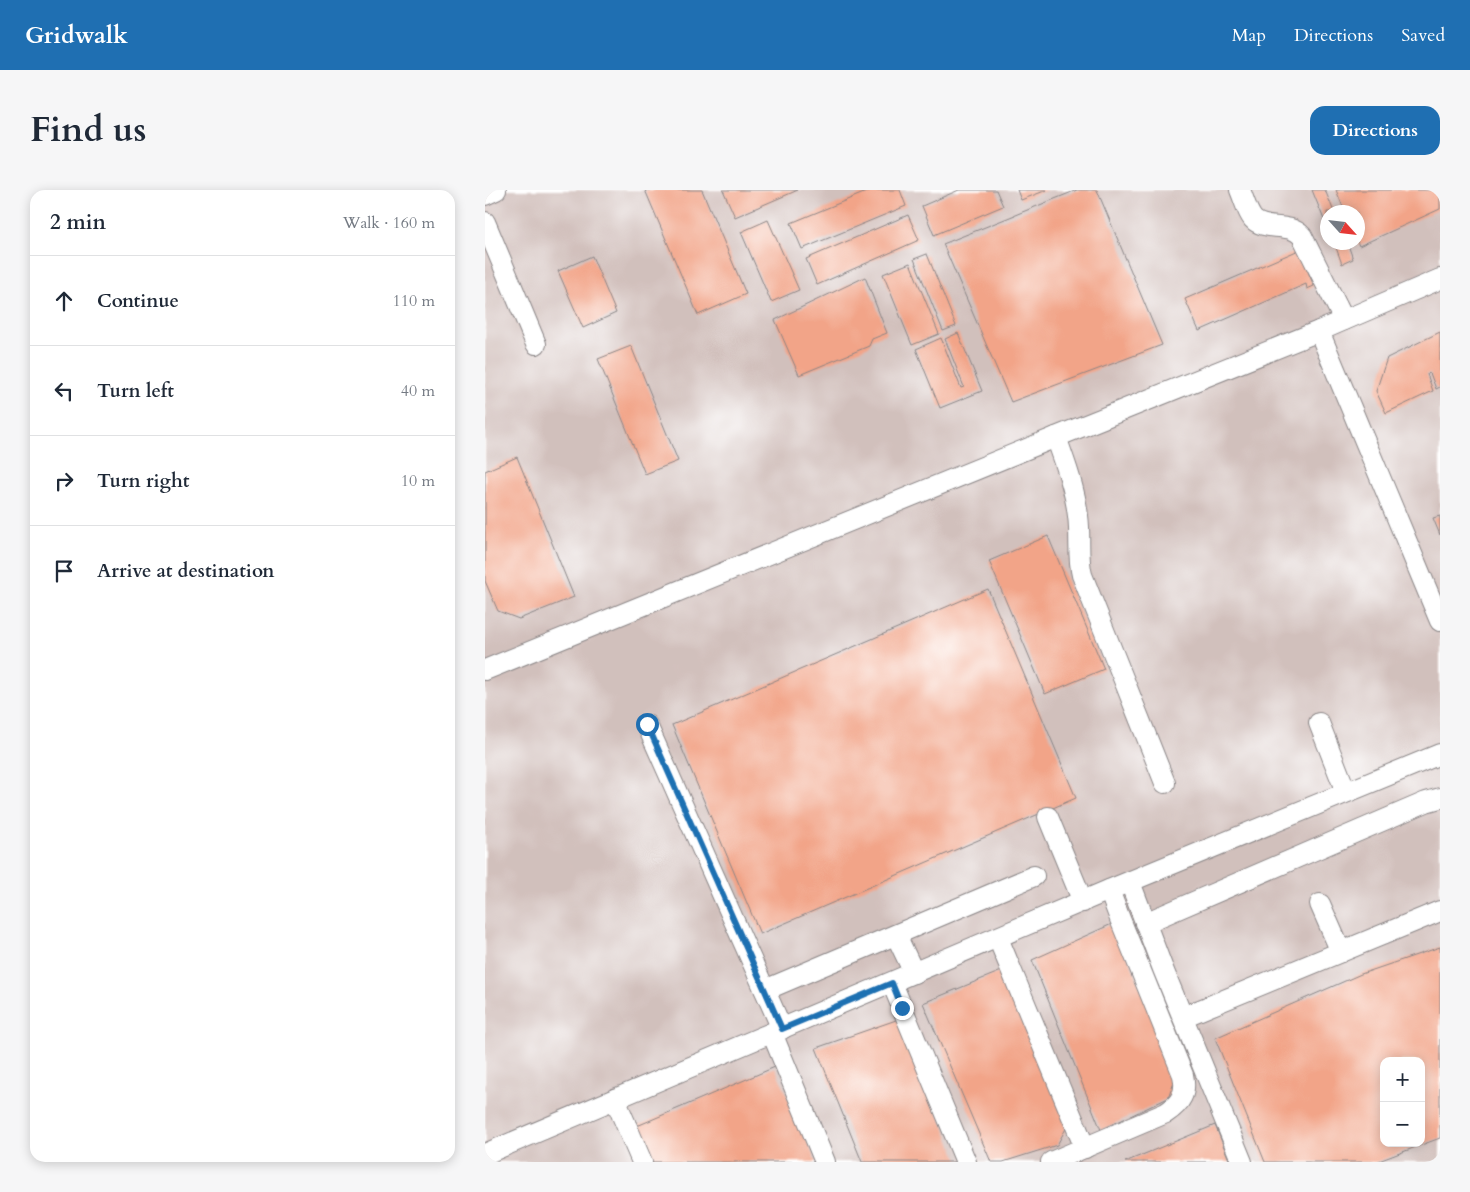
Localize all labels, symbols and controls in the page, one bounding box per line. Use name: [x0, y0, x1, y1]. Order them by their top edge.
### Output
text: Gridwalk: [25, 19, 128, 52]
text: Map: [1232, 23, 1266, 48]
text: Directions: [1294, 23, 1373, 48]
text: Saved: [1401, 23, 1445, 48]
text: Find us: [30, 106, 146, 154]
button: Directions: [1310, 106, 1440, 155]
north arrow: [1320, 205, 1365, 250]
text: 2 min: [50, 208, 106, 237]
text: Walk · 160 m: [343, 212, 435, 234]
icon: ahead: [50, 287, 78, 315]
text: Continue: [97, 288, 179, 314]
text: 110 m: [393, 290, 435, 312]
icon: left: [50, 377, 78, 405]
text: Turn left: [97, 378, 174, 404]
text: 40 m: [401, 380, 435, 402]
icon: right: [50, 467, 78, 495]
text: Turn right: [97, 468, 189, 494]
text: 10 m: [401, 470, 435, 492]
icon: arrive: [50, 557, 78, 585]
text: Arrive at destination: [97, 558, 274, 584]
route start: [636, 713, 659, 736]
route end: [891, 997, 914, 1020]
map controls: [1380, 1057, 1425, 1147]
button: +: [1380, 1057, 1425, 1102]
button: −: [1380, 1102, 1425, 1147]

